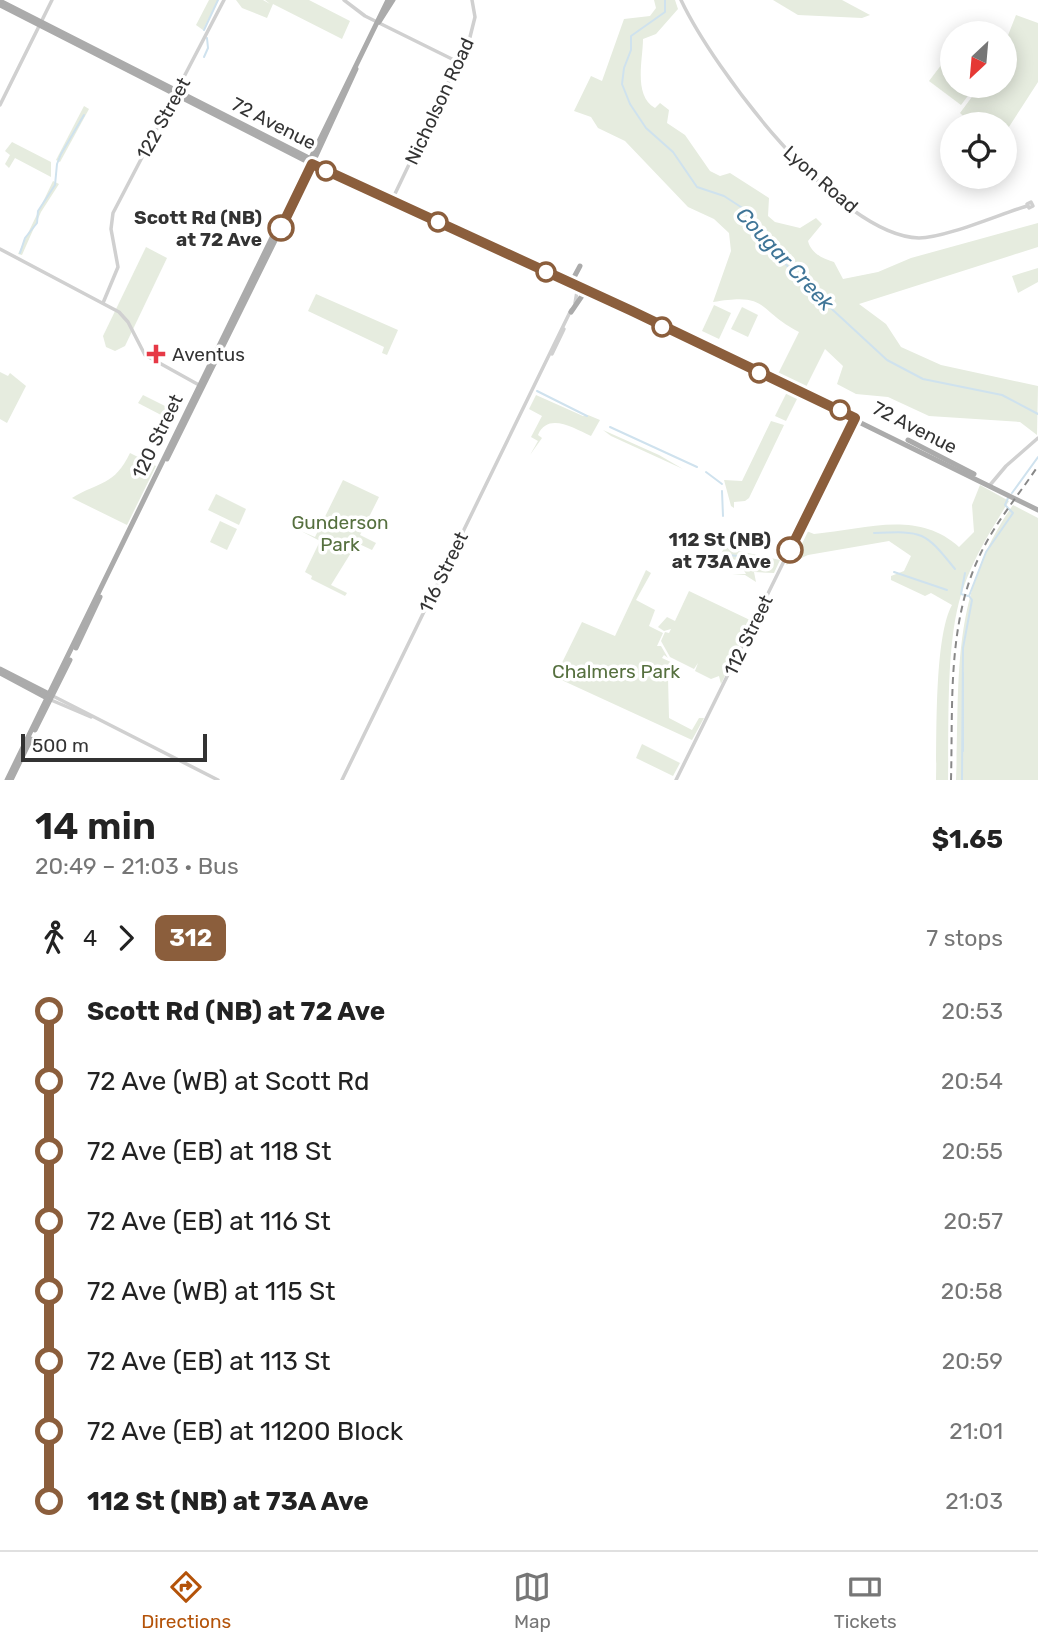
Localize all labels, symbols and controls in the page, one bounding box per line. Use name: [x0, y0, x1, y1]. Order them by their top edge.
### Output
north arrow: [940, 21, 1017, 98]
map controls: [940, 21, 1017, 189]
street label: Nicholson Road: [400, 34, 479, 168]
street label: 122 Street: [132, 73, 196, 163]
street label: 72 Avenue: [228, 92, 320, 154]
button: locate: [940, 112, 1017, 189]
street label: Lyon Road: [779, 141, 863, 218]
unlabelled marker: [316, 161, 336, 181]
water label: Cougar Creek: [731, 202, 840, 316]
place label: Scott Rd (NB) at 72 Ave: [134, 206, 262, 251]
unlabelled marker: [428, 212, 448, 232]
marker: Scott Rd (NB) at 72 Ave: [268, 215, 294, 241]
unlabelled marker: [536, 262, 556, 282]
unlabelled marker: [652, 317, 672, 337]
place label: Aventus: [172, 343, 245, 366]
marker: Aventus: [146, 344, 166, 364]
unlabelled marker: [749, 363, 769, 383]
street label: 120 Street: [127, 390, 188, 482]
street label: 72 Avenue: [869, 396, 961, 458]
unlabelled marker: [830, 400, 850, 420]
park label: Gunderson Park: [291, 511, 389, 556]
street label: 116 Street: [414, 527, 473, 616]
place label: 112 St (NB) at 73A Ave: [668, 528, 771, 573]
marker: 112 St (NB) at 73A Ave: [777, 537, 803, 563]
street label: 112 Street: [719, 591, 778, 679]
park label: Chalmers Park: [552, 660, 680, 683]
scale bar: [21, 731, 206, 763]
text: 500 m: [32, 734, 89, 757]
text: 14 min: [35, 803, 156, 849]
text: $1.65: [932, 824, 1003, 855]
text: 20:49 – 21:03 · Bus: [35, 852, 239, 880]
icon: walk: [35, 919, 73, 957]
icon: forward: [107, 919, 145, 957]
text: 4: [83, 924, 97, 952]
text: 312: [169, 924, 212, 952]
text: 7 stops: [926, 924, 1003, 952]
text: Scott Rd (NB) at 72 Ave: [87, 996, 385, 1027]
text: 20:53: [942, 997, 1003, 1025]
text: 72 Ave (WB) at Scott Rd: [87, 1066, 369, 1097]
text: 20:54: [941, 1067, 1003, 1095]
text: 72 Ave (EB) at 118 St: [87, 1136, 331, 1167]
text: 20:55: [942, 1137, 1003, 1165]
text: 72 Ave (EB) at 116 St: [87, 1206, 331, 1237]
text: 20:57: [944, 1207, 1003, 1235]
text: 72 Ave (WB) at 115 St: [87, 1276, 335, 1307]
text: 20:58: [941, 1277, 1003, 1305]
text: 72 Ave (EB) at 113 St: [87, 1346, 331, 1377]
text: 20:59: [942, 1347, 1003, 1375]
text: 72 Ave (EB) at 11200 Block: [87, 1416, 403, 1447]
text: 21:01: [949, 1417, 1003, 1445]
text: 112 St (NB) at 73A Ave: [87, 1486, 369, 1517]
text: 21:03: [945, 1487, 1003, 1515]
tab: Directions: [141, 1568, 231, 1633]
tab: Map: [513, 1568, 551, 1633]
tab: Tickets: [834, 1568, 897, 1633]

